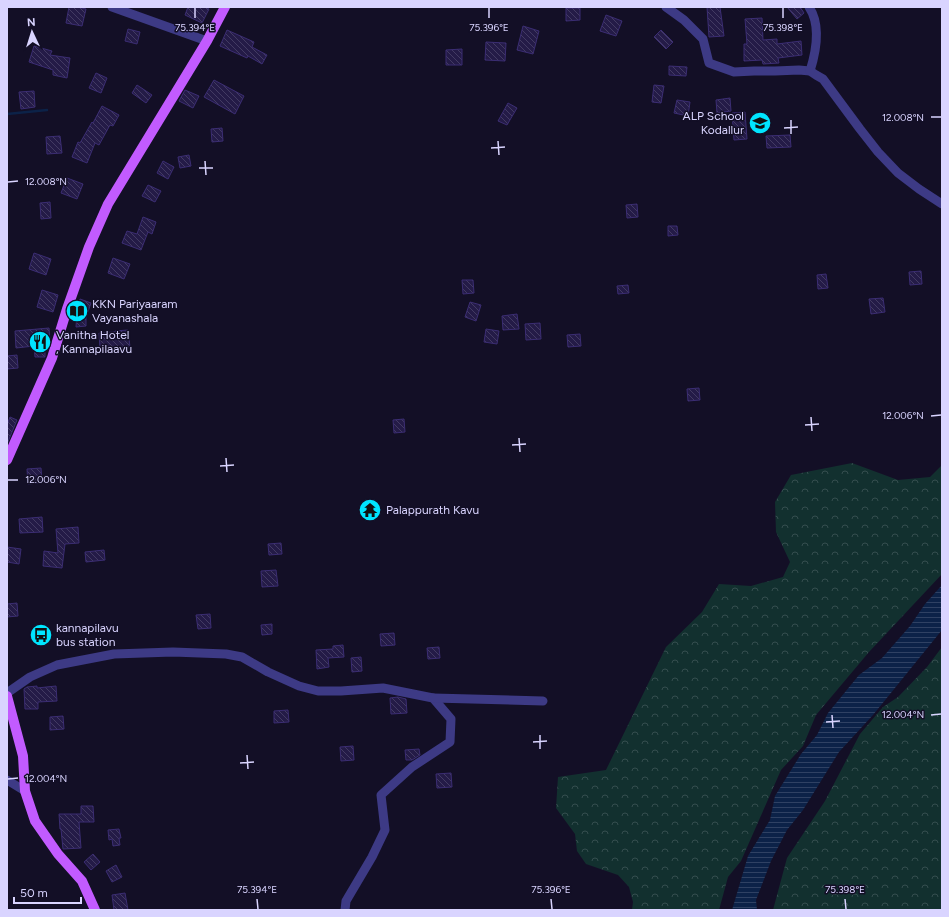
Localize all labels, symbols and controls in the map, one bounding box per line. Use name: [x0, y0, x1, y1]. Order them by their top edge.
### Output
north arrow: [12, 12, 52, 52]
text: N: [27, 16, 36, 29]
text: 75.394°E: [175, 21, 215, 34]
text: 75.396°E: [469, 21, 509, 34]
text: 75.398°E: [763, 21, 803, 34]
place label: ALP School Kodallur: [683, 109, 744, 137]
school or university icon: ALP School Kodallur: [747, 110, 773, 136]
text: 12.008°N: [882, 111, 924, 124]
text: 12.008°N: [25, 175, 67, 188]
place label: KKN Pariyaaram Vayanashala: [92, 297, 177, 325]
library icon: KKN Pariyaaram Vayanashala: [64, 298, 90, 324]
place label: Vanitha Hotel , Kannapilaavu: [56, 328, 132, 356]
restaurant icon: Vanitha Hotel , Kannapilaavu: [27, 329, 53, 355]
text: 12.006°N: [882, 409, 924, 422]
text: 12.006°N: [25, 473, 67, 486]
temple icon: Palappurath Kavu: [357, 497, 383, 523]
place label: Palappurath Kavu: [386, 503, 479, 517]
place label: kannapilavu bus station: [56, 621, 119, 649]
bus stop icon: kannapilavu bus station: [28, 622, 54, 648]
text: 12.004°N: [882, 708, 924, 721]
text: 12.004°N: [25, 772, 67, 785]
scale bar: [14, 879, 81, 905]
text: 75.394°E: [237, 883, 277, 896]
text: 75.396°E: [531, 883, 571, 896]
text: 75.398°E: [825, 883, 865, 896]
text: 50 m: [20, 886, 48, 900]

